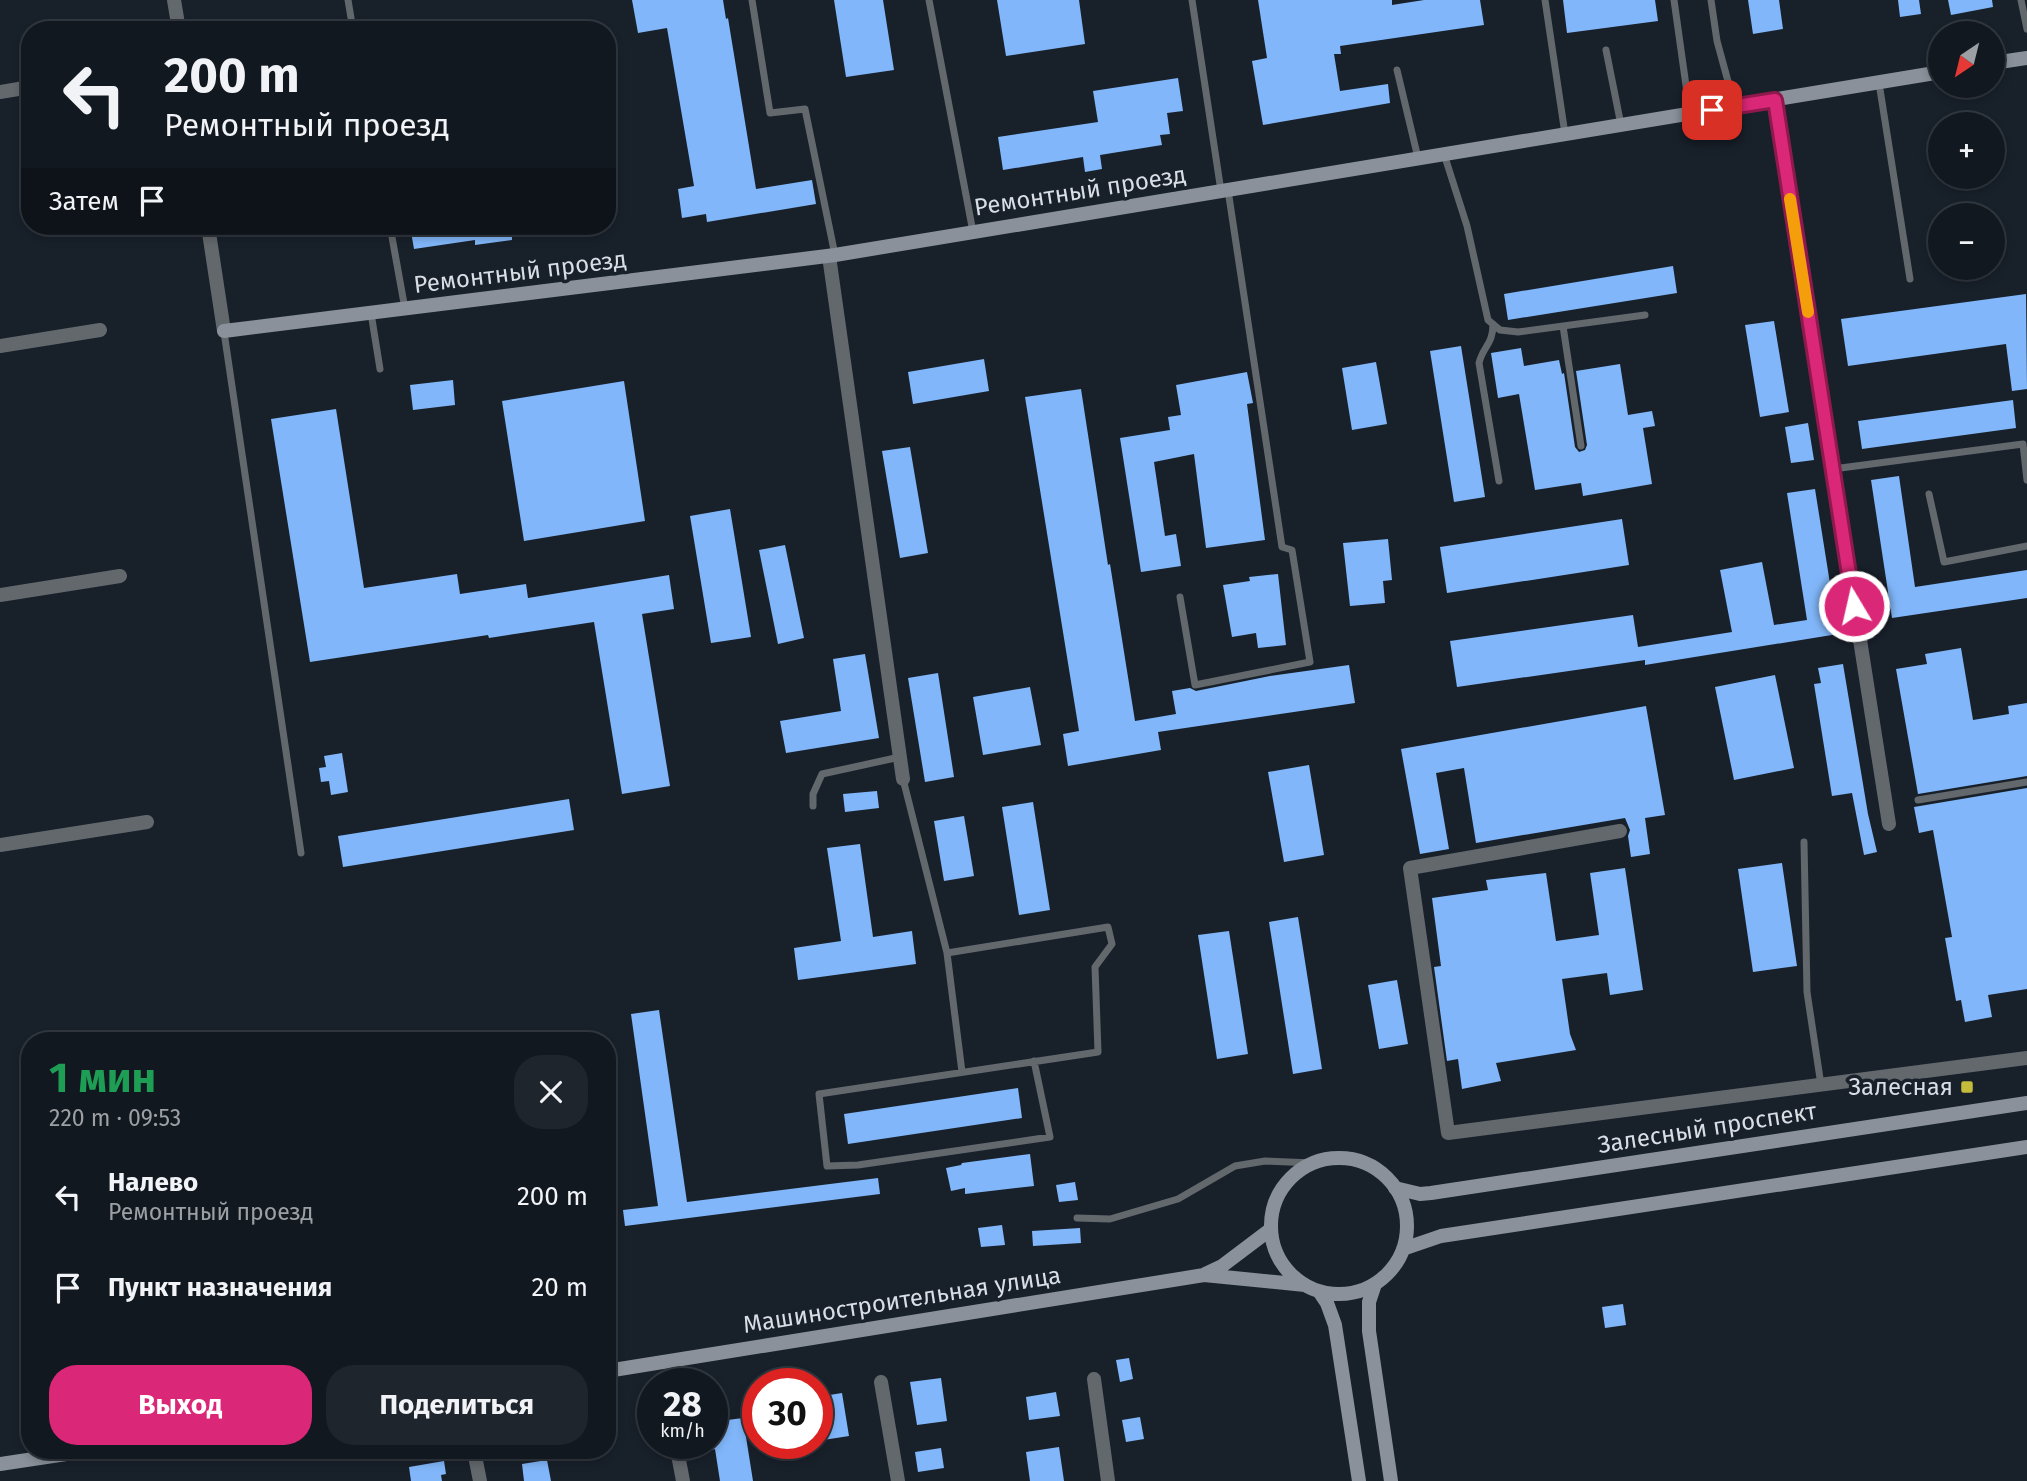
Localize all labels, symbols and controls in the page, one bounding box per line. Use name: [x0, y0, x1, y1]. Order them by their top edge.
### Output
north arrow: [1928, 21, 2006, 98]
map controls: [1928, 21, 2005, 280]
text: 200 m: [164, 46, 300, 105]
icon: left: [49, 49, 140, 140]
pin: [1682, 80, 1742, 140]
icon: arrive: [1693, 91, 1731, 129]
text: Ремонтный проезд: [164, 106, 450, 144]
button: +: [1928, 112, 2005, 189]
street label: Ремонтный проезд: [972, 160, 1188, 222]
icon: arrive: [133, 182, 171, 220]
text: Затем: [49, 186, 119, 217]
button: −: [1928, 203, 2005, 280]
street label: Ремонтный проезд: [412, 245, 628, 299]
position arrow: [1817, 569, 1891, 643]
text: 1 мин: [49, 1053, 156, 1103]
button: close: [514, 1055, 588, 1129]
place label: Залесная: [1849, 1073, 1953, 1101]
marker: Залесная: [1959, 1079, 1975, 1095]
street label: Залесный проспект: [1596, 1097, 1818, 1159]
text: 220 m · 09:53: [49, 1104, 181, 1132]
text: Налево: [108, 1167, 198, 1198]
icon: left: [49, 1178, 87, 1216]
text: 200 m: [517, 1181, 588, 1212]
text: Ремонтный проезд: [108, 1198, 313, 1226]
street label: Машиностроительная улица: [741, 1261, 1063, 1339]
icon: arrive: [49, 1269, 87, 1307]
text: Пункт назначения: [108, 1272, 332, 1303]
text: 20 m: [531, 1272, 588, 1303]
button: Выход: [49, 1365, 312, 1445]
button: Поделиться: [326, 1365, 588, 1445]
speed limit sign: 30: [742, 1368, 833, 1459]
text: 28: [663, 1383, 702, 1425]
text: km/h: [660, 1420, 705, 1442]

